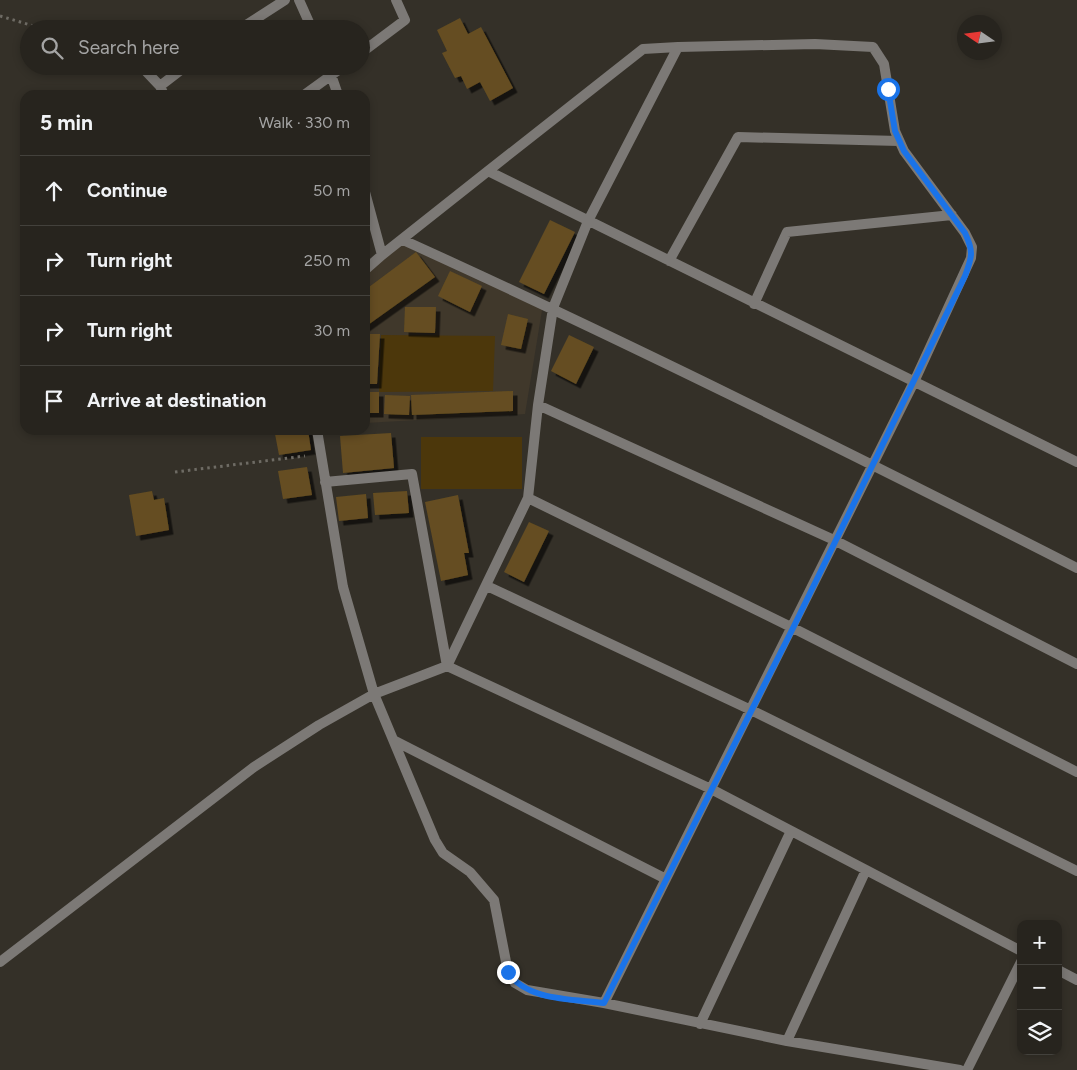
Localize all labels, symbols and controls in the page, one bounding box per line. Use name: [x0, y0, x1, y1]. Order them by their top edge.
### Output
north arrow: [957, 15, 1002, 60]
search box: [20, 20, 370, 75]
icon: search: [38, 34, 66, 62]
text: Search here: [78, 36, 180, 59]
route start: [877, 78, 900, 101]
text: 5 min: [40, 110, 93, 135]
text: Walk · 330 m: [259, 113, 350, 132]
icon: ahead: [40, 177, 68, 205]
text: Continue: [87, 179, 167, 202]
text: 50 m: [313, 181, 350, 200]
icon: right: [40, 247, 68, 275]
text: Turn right: [87, 249, 173, 272]
text: 250 m: [304, 251, 350, 270]
icon: right: [40, 317, 68, 345]
text: Turn right: [87, 319, 173, 342]
text: 30 m: [313, 321, 350, 340]
icon: arrive: [40, 387, 68, 415]
text: Arrive at destination: [87, 389, 266, 412]
map controls: [1017, 920, 1062, 1055]
button: +: [1017, 920, 1062, 965]
route end: [497, 961, 520, 984]
button: −: [1017, 965, 1062, 1010]
button: layers: [1017, 1010, 1062, 1055]

